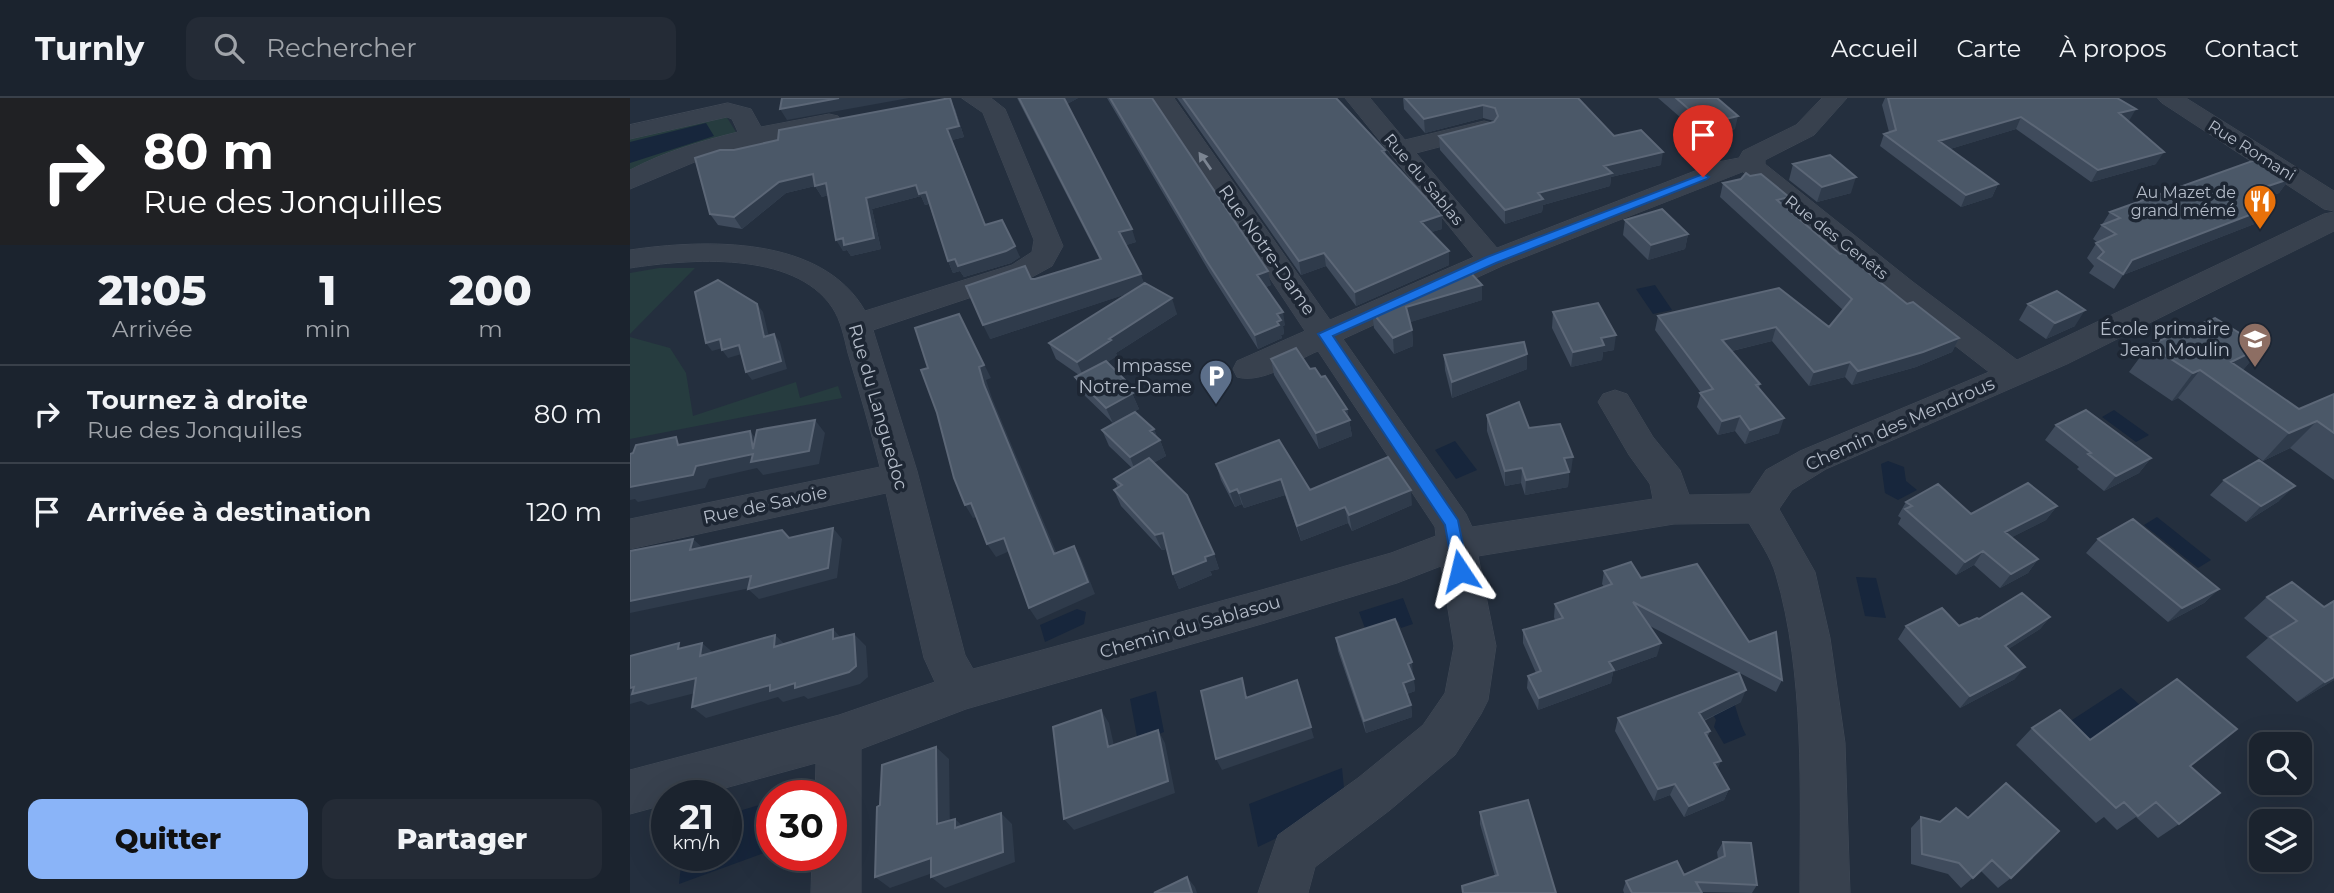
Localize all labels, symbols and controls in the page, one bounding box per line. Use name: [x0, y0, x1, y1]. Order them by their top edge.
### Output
search box: [186, 17, 676, 80]
text: Turnly: [35, 28, 144, 68]
icon: search: [210, 29, 248, 67]
text: Rechercher: [266, 32, 417, 64]
text: Accueil: [1831, 34, 1918, 63]
text: Carte: [1956, 34, 2021, 63]
text: À propos: [2059, 34, 2166, 63]
text: Contact: [2204, 34, 2299, 63]
pin: [1673, 105, 1733, 177]
icon: arrive: [1684, 116, 1722, 154]
street label: Rue Romani: [2205, 116, 2299, 185]
text: 80 m: [143, 122, 274, 181]
icon: right: [28, 126, 119, 217]
street label: Rue du Sablas: [1380, 130, 1468, 229]
one-way arrow: [1198, 152, 1212, 170]
street label: Rue Notre-Dame: [1214, 180, 1320, 320]
text: Rue des Jonquilles: [143, 182, 442, 221]
restaurant icon: Au Mazet de grand mémé: [2241, 182, 2279, 231]
place label: Au Mazet de grand mémé: [2131, 183, 2236, 220]
street label: Rue des Genêts: [1781, 191, 1892, 284]
text: 21:05: [98, 264, 207, 316]
text: 1: [319, 264, 336, 316]
text: 200: [449, 264, 532, 316]
text: Arrivée: [112, 315, 193, 343]
text: min: [305, 315, 351, 343]
text: m: [478, 315, 503, 343]
place label: École primaire Jean Moulin: [2100, 318, 2230, 361]
school or university icon: École primaire Jean Moulin: [2236, 320, 2274, 369]
street label: Rue du Languedoc: [844, 321, 912, 493]
place label: Impasse Notre-Dame: [1078, 355, 1192, 398]
parking icon: Impasse Notre-Dame: [1197, 357, 1235, 406]
street label: Chemin des Mendrous: [1802, 372, 1998, 476]
text: Tournez à droite: [87, 384, 308, 416]
icon: right: [28, 395, 66, 433]
text: 80 m: [534, 398, 602, 430]
text: Rue des Jonquilles: [87, 416, 302, 444]
street label: Rue de Savoie: [701, 481, 829, 529]
icon: arrive: [28, 493, 66, 531]
text: Arrivée à destination: [87, 496, 371, 528]
text: 120 m: [526, 496, 602, 528]
position arrow: [1423, 534, 1497, 608]
street label: Chemin du Sablasou: [1097, 591, 1283, 663]
map controls: [2249, 732, 2312, 872]
button: search: [2249, 732, 2312, 795]
speed limit sign: 30: [756, 780, 847, 871]
text: 21: [679, 795, 714, 838]
button: Quitter: [28, 799, 308, 879]
button: Partager: [322, 799, 602, 879]
button: layers: [2249, 809, 2312, 872]
text: km/h: [672, 832, 721, 854]

